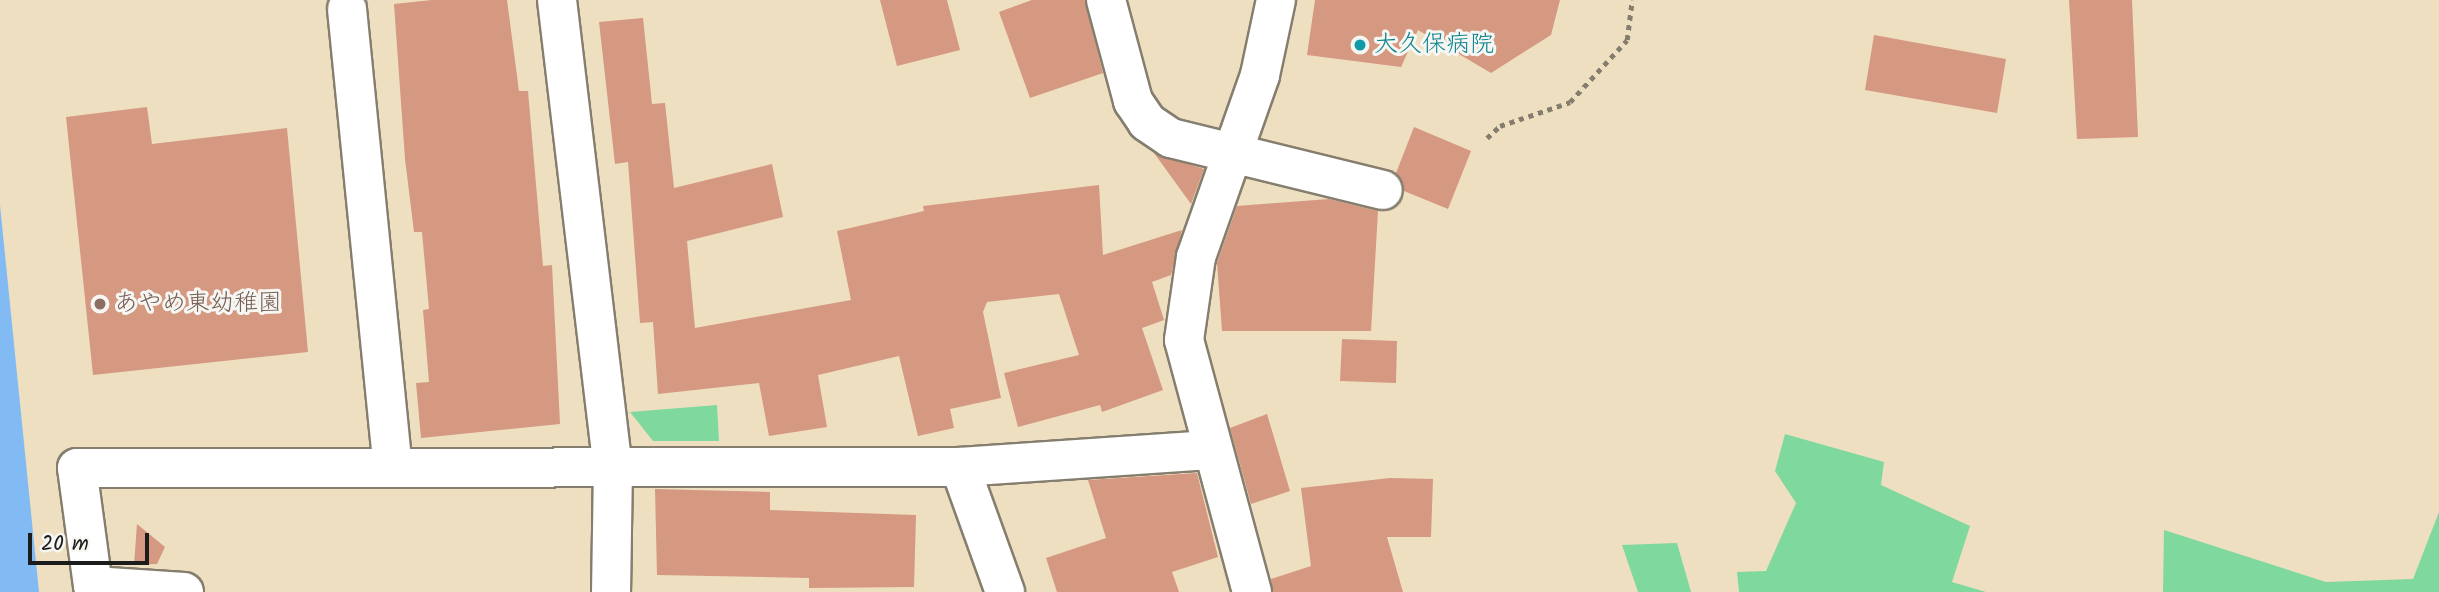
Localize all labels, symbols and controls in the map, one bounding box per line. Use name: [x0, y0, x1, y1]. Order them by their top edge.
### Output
place label: 大久保病院: [1374, 31, 1494, 59]
marker: 大久保病院: [1352, 37, 1368, 53]
place label: あやめ東幼稚園: [114, 290, 282, 318]
marker: あやめ東幼稚園: [92, 296, 108, 312]
scale bar: [32, 518, 152, 562]
text: 20 m: [41, 528, 89, 561]

